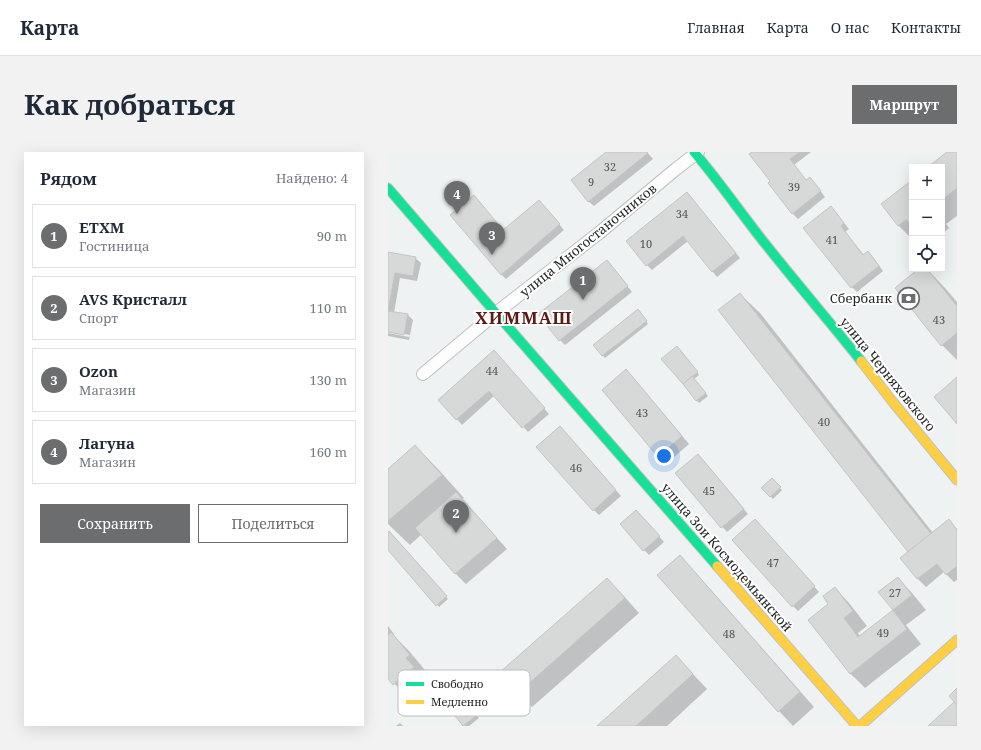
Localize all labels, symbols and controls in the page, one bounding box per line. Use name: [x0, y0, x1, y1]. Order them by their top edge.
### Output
text: Карта: [20, 15, 79, 41]
text: Главная: [687, 18, 745, 37]
text: Карта: [767, 18, 809, 37]
text: О нас: [831, 18, 869, 37]
text: Контакты: [891, 18, 961, 37]
text: Как добраться: [24, 85, 235, 123]
button: Маршрут: [852, 85, 957, 124]
house number: 32: [604, 159, 616, 174]
map controls: [909, 164, 945, 272]
button: +: [909, 164, 945, 200]
text: Рядом: [40, 167, 97, 190]
text: Найдено: 4: [276, 169, 348, 187]
house number: 9: [588, 174, 594, 189]
street label: улица Многостаночников: [516, 179, 660, 301]
house number: 39: [788, 179, 800, 194]
pin: 4: [444, 181, 470, 214]
button: −: [909, 200, 945, 236]
house number: 34: [676, 206, 688, 221]
text: ЕТХМ: [79, 217, 124, 237]
pin: 3: [479, 222, 505, 255]
text: 1: [50, 227, 58, 245]
text: 90 m: [317, 227, 347, 245]
house number: 41: [826, 232, 838, 247]
house number: 10: [640, 236, 652, 251]
button: locate: [909, 236, 945, 272]
text: Гостиница: [79, 237, 149, 255]
pin: 1: [570, 267, 596, 300]
bank icon: Сбербанк: [895, 285, 921, 311]
text: AVS Кристалл: [79, 289, 187, 309]
place label: Сбербанк: [830, 289, 892, 307]
text: 2: [50, 299, 58, 317]
text: 110 m: [310, 299, 347, 317]
district label: ХИММАШ: [475, 306, 573, 329]
text: Спорт: [79, 309, 118, 327]
house number: 43: [933, 312, 945, 327]
street label: улица Черняховского: [836, 313, 940, 435]
text: Ozon: [79, 361, 118, 381]
house number: 44: [486, 363, 498, 378]
text: 3: [50, 371, 58, 389]
text: 130 m: [310, 371, 347, 389]
text: Магазин: [79, 381, 136, 399]
house number: 43: [636, 405, 648, 420]
house number: 40: [818, 414, 830, 429]
text: Лагуна: [79, 433, 135, 453]
text: 4: [50, 443, 58, 461]
text: 160 m: [310, 443, 347, 461]
your location: [654, 446, 674, 466]
text: Магазин: [79, 453, 136, 471]
house number: 46: [570, 460, 582, 475]
street label: улица Зои Космодемьянской: [657, 479, 797, 635]
house number: 45: [703, 483, 715, 498]
pin: 2: [443, 500, 469, 533]
button: Сохранить: [40, 504, 190, 543]
button: Поделиться: [198, 504, 348, 543]
house number: 47: [767, 555, 779, 570]
house number: 27: [889, 585, 901, 600]
house number: 49: [877, 625, 889, 640]
house number: 48: [723, 626, 735, 641]
legend: [398, 670, 530, 716]
text: Свободно: [431, 676, 483, 691]
text: Медленно: [431, 694, 488, 709]

